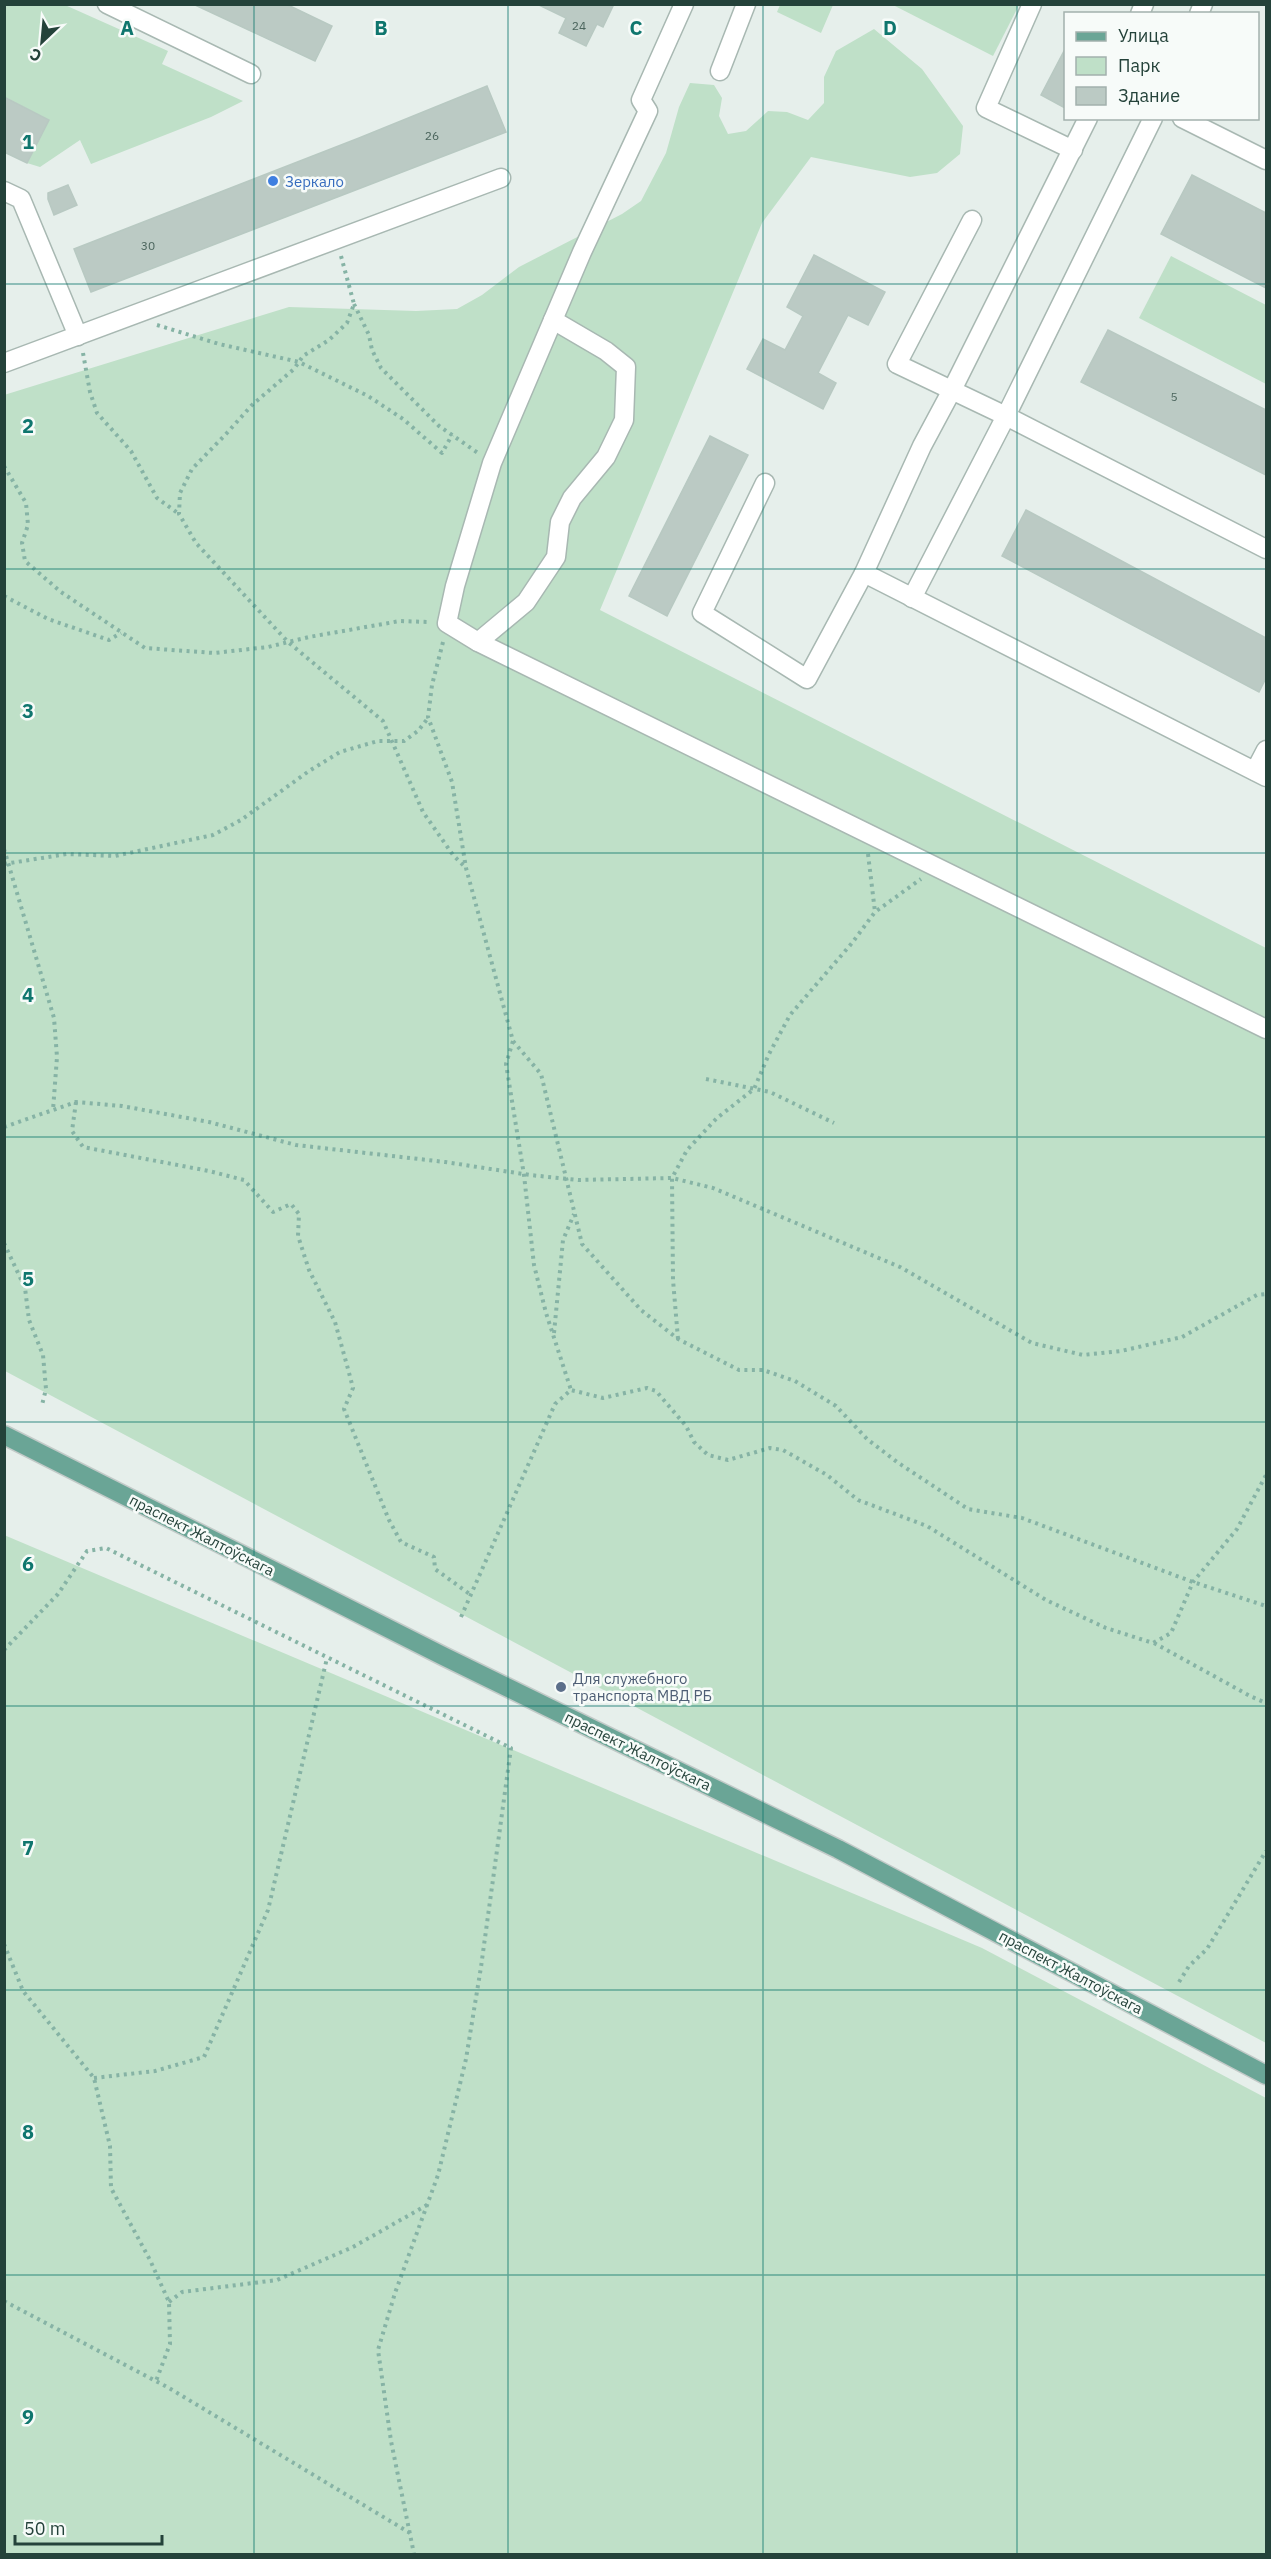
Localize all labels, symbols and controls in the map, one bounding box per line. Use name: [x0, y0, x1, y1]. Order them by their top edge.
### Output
north arrow: [12, 12, 72, 72]
legend: [1064, 12, 1259, 120]
text: A: [120, 14, 134, 41]
text: B: [374, 14, 388, 41]
text: C: [629, 14, 643, 41]
text: D: [883, 14, 897, 41]
house number: 24: [572, 18, 586, 33]
text: Улица: [1118, 24, 1169, 47]
text: С: [26, 44, 44, 67]
text: Парк: [1118, 54, 1161, 77]
text: Здание: [1118, 84, 1180, 107]
text: 1: [22, 128, 34, 155]
house number: 26: [425, 128, 439, 143]
place label: Зеркало: [285, 172, 344, 191]
marker: Зеркало: [266, 174, 280, 188]
house number: 30: [141, 238, 155, 253]
house number: 5: [1170, 389, 1178, 404]
text: 2: [22, 412, 34, 439]
text: 3: [22, 697, 34, 724]
text: 4: [22, 981, 34, 1008]
text: 5: [22, 1265, 34, 1292]
street label: праспект Жалтоўскага: [126, 1490, 278, 1580]
text: 6: [22, 1550, 34, 1577]
place label: Для служебного транспорта МВД РБ: [573, 1669, 712, 1705]
marker: Для служебного транспорта МВД РБ: [554, 1680, 568, 1694]
street label: праспект Жалтоўскага: [562, 1707, 714, 1795]
text: 7: [22, 1834, 34, 1861]
street label: праспект Жалтоўскага: [996, 1926, 1146, 2018]
text: 8: [22, 2118, 34, 2145]
text: 9: [22, 2403, 34, 2430]
scale bar: [15, 2508, 162, 2546]
text: 50 m: [24, 2517, 66, 2540]

